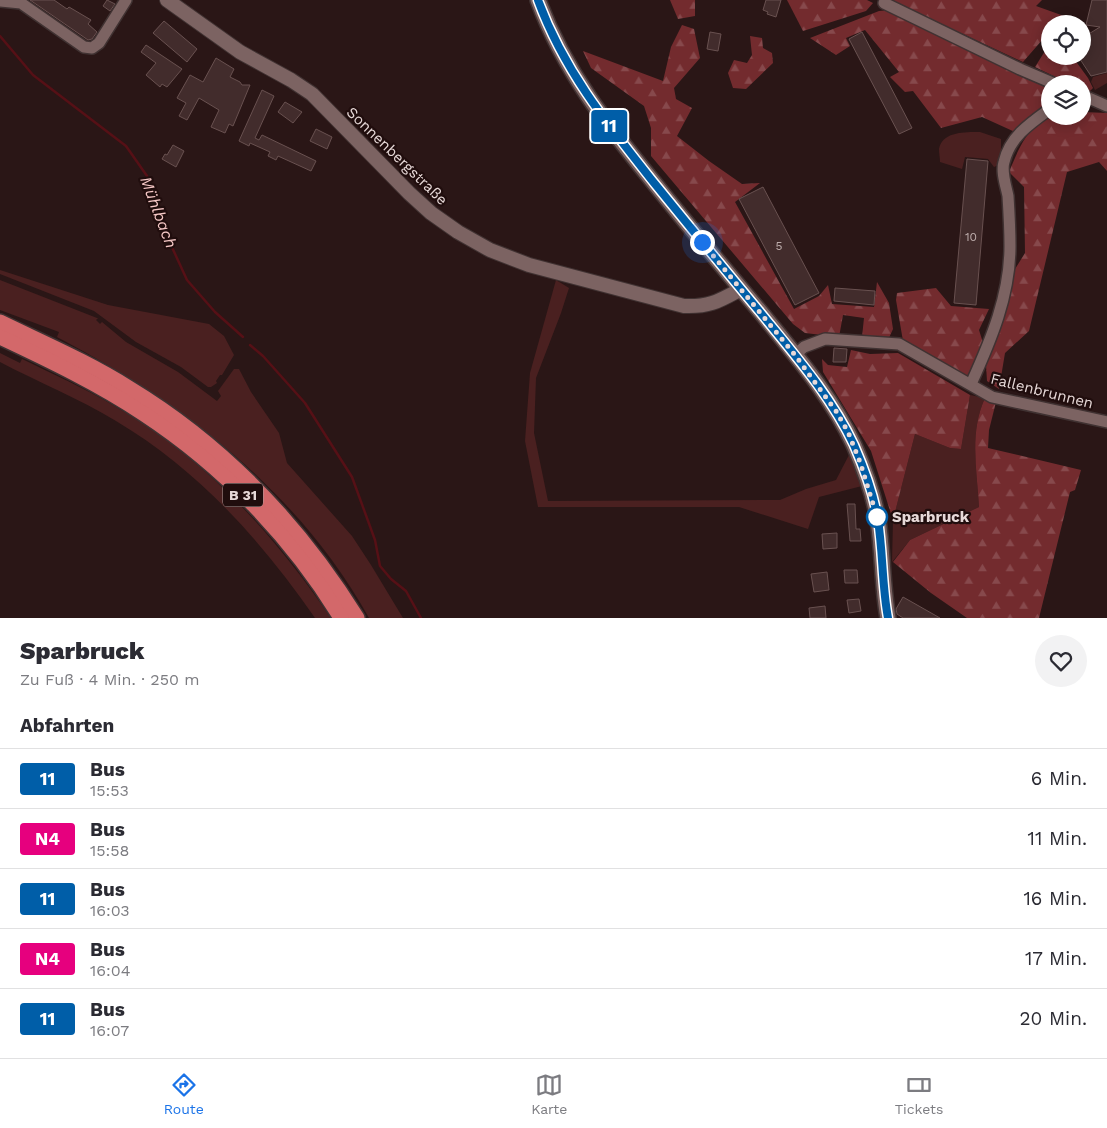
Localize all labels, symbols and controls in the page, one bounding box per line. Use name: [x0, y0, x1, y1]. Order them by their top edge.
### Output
map controls: [1041, 15, 1091, 125]
button: locate: [1041, 15, 1091, 65]
button: layers: [1041, 75, 1091, 125]
street label: Sonnenbergstraße: [343, 103, 451, 209]
line badge: 11: [586, 110, 632, 142]
text: 11: [601, 115, 617, 136]
water label: Mühlbach: [136, 174, 181, 251]
your location: [690, 230, 715, 255]
house number: 10: [965, 230, 977, 244]
house number: 5: [776, 239, 783, 253]
street label: Fallenbrunnen: [989, 370, 1095, 412]
road number: B 31: [223, 484, 263, 506]
marker: Sparbruck: [866, 506, 888, 528]
place label: Sparbruck: [892, 508, 970, 526]
button: heart: [1035, 635, 1087, 687]
text: Sparbruck: [20, 637, 144, 665]
text: Zu Fuß · 4 Min. · 250 m: [20, 670, 200, 689]
text: Abfahrten: [20, 714, 114, 737]
text: Bus: [90, 758, 125, 781]
text: 6 Min.: [1031, 767, 1087, 790]
text: 11: [40, 768, 55, 789]
text: 15:53: [90, 781, 129, 800]
text: Bus: [90, 818, 125, 841]
text: 11 Min.: [1028, 827, 1087, 850]
text: N4: [35, 828, 60, 849]
text: 15:58: [90, 841, 129, 860]
text: Bus: [90, 878, 125, 901]
text: 16 Min.: [1023, 887, 1087, 910]
text: 11: [40, 888, 55, 909]
text: 16:03: [90, 901, 130, 920]
text: Bus: [90, 938, 125, 961]
text: 17 Min.: [1025, 947, 1087, 970]
text: N4: [35, 948, 60, 969]
text: 16:04: [90, 961, 130, 980]
text: Bus: [90, 998, 125, 1021]
text: 20 Min.: [1020, 1007, 1087, 1030]
text: 11: [40, 1008, 55, 1029]
text: 16:07: [90, 1021, 129, 1040]
tab: Route: [164, 1071, 204, 1117]
tab: Karte: [531, 1071, 567, 1117]
tab: Tickets: [895, 1071, 943, 1117]

